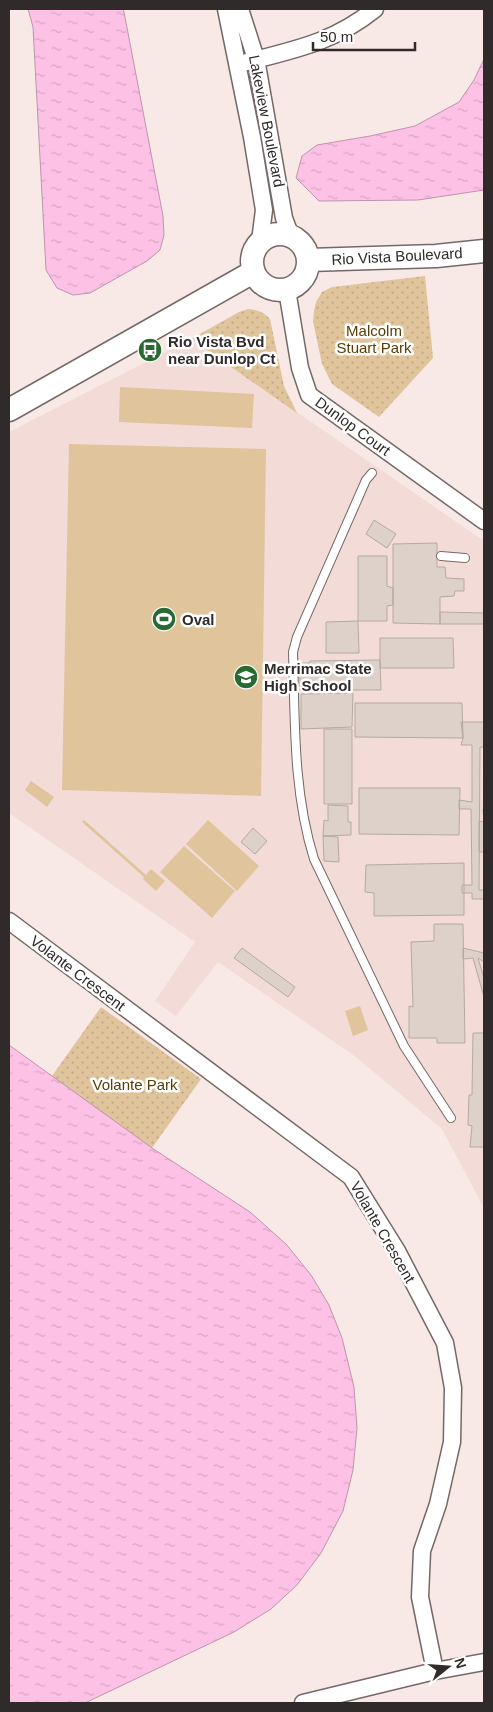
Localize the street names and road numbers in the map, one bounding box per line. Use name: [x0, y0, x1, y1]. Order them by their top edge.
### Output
street label: Lakeview Boulevard: [246, 53, 288, 189]
street label: Rio Vista Boulevard: [331, 244, 463, 268]
street label: Dunlop Court: [312, 393, 394, 459]
street label: Volante Crescent: [27, 932, 129, 1015]
street label: Volante Crescent: [347, 1178, 419, 1286]

